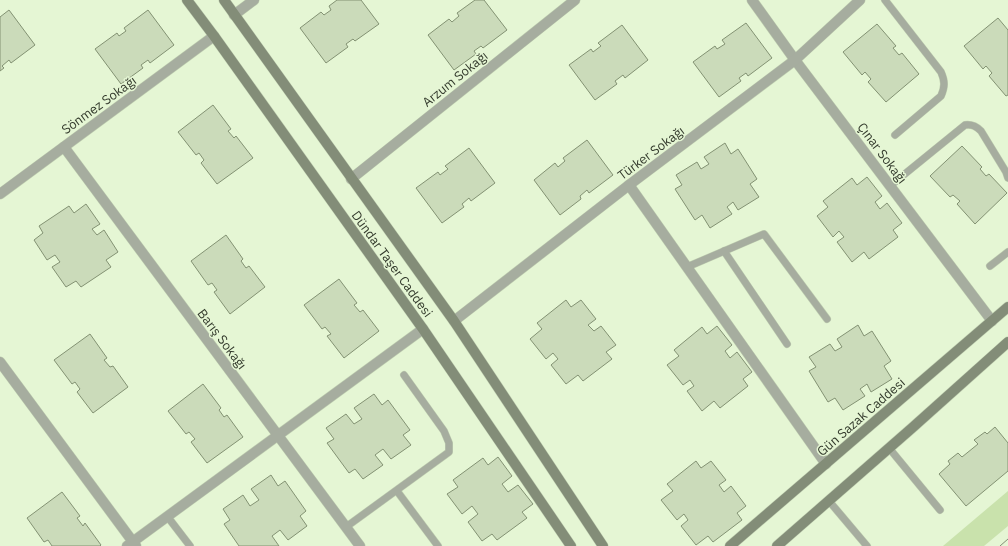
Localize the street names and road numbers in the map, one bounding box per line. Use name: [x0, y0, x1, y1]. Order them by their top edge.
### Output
street label: Arzum Sokağı: [419, 47, 491, 111]
street label: Sönmez Sokağı: [58, 72, 140, 138]
street label: Çınar Sokağı: [853, 119, 911, 187]
street label: Türker Sokağı: [614, 122, 688, 184]
street label: Dündar Taşer Caddesi: [348, 207, 436, 321]
street label: Barış Sokağı: [194, 305, 250, 373]
street label: Gün Sazak Caddesi: [814, 374, 908, 460]

